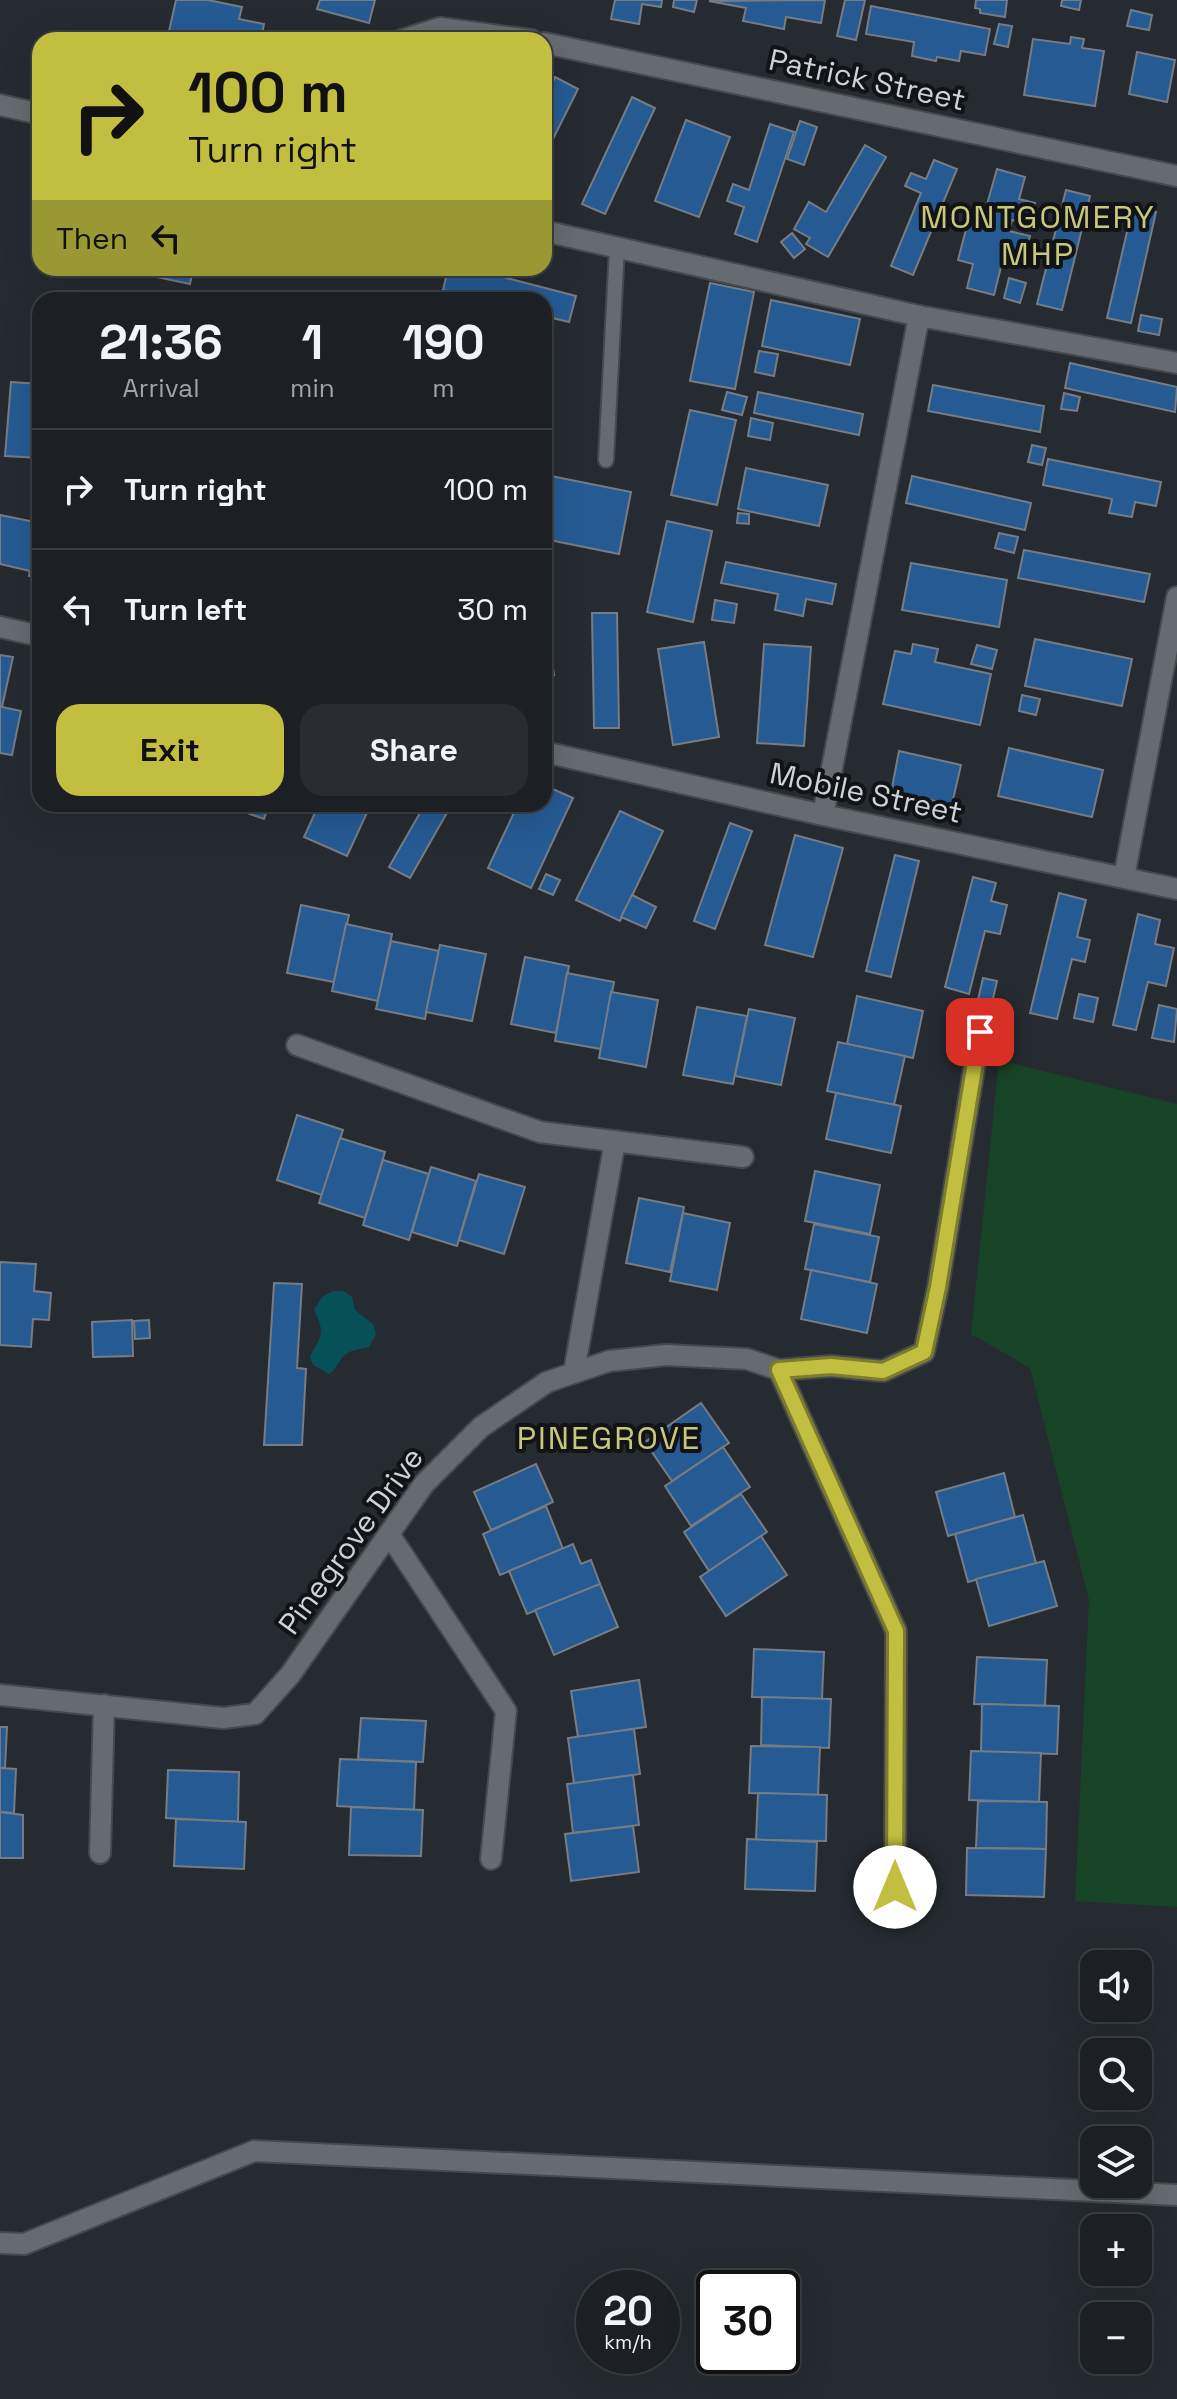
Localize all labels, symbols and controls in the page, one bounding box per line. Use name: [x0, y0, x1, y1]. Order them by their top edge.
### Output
street label: Patrick Street: [765, 40, 969, 119]
text: 100 m: [188, 57, 348, 128]
icon: right: [56, 64, 160, 168]
text: Turn right: [188, 127, 357, 173]
district label: MONTGOMERY MHP: [920, 197, 1156, 274]
icon: left: [144, 216, 188, 260]
text: Then: [56, 219, 128, 258]
text: 21:36: [99, 312, 223, 373]
text: 1: [302, 312, 323, 373]
text: 190: [402, 312, 485, 373]
text: Arrival: [122, 371, 200, 405]
text: min: [290, 371, 335, 405]
text: m: [432, 371, 455, 405]
icon: right: [56, 467, 100, 511]
text: Turn right: [124, 470, 267, 509]
text: 100 m: [443, 470, 528, 509]
icon: left: [56, 587, 100, 631]
text: Turn left: [124, 590, 247, 629]
text: 30 m: [457, 590, 528, 629]
button: Exit: [56, 704, 284, 796]
button: Share: [300, 704, 528, 796]
street label: Mobile Street: [766, 753, 966, 832]
pin: [946, 998, 1014, 1066]
icon: arrive: [958, 1010, 1002, 1054]
district label: PINEGROVE: [517, 1418, 701, 1458]
street label: Pinegrove Drive: [269, 1439, 432, 1642]
position arrow: [853, 1845, 937, 1929]
map controls: [1080, 1950, 1152, 2374]
button: sound: [1080, 1950, 1152, 2022]
button: search: [1080, 2038, 1152, 2110]
button: layers: [1080, 2126, 1152, 2198]
button: +: [1080, 2214, 1152, 2286]
speed limit sign: 30: [696, 2270, 800, 2374]
text: 20: [603, 2286, 653, 2337]
button: −: [1080, 2302, 1152, 2374]
text: km/h: [604, 2329, 652, 2355]

